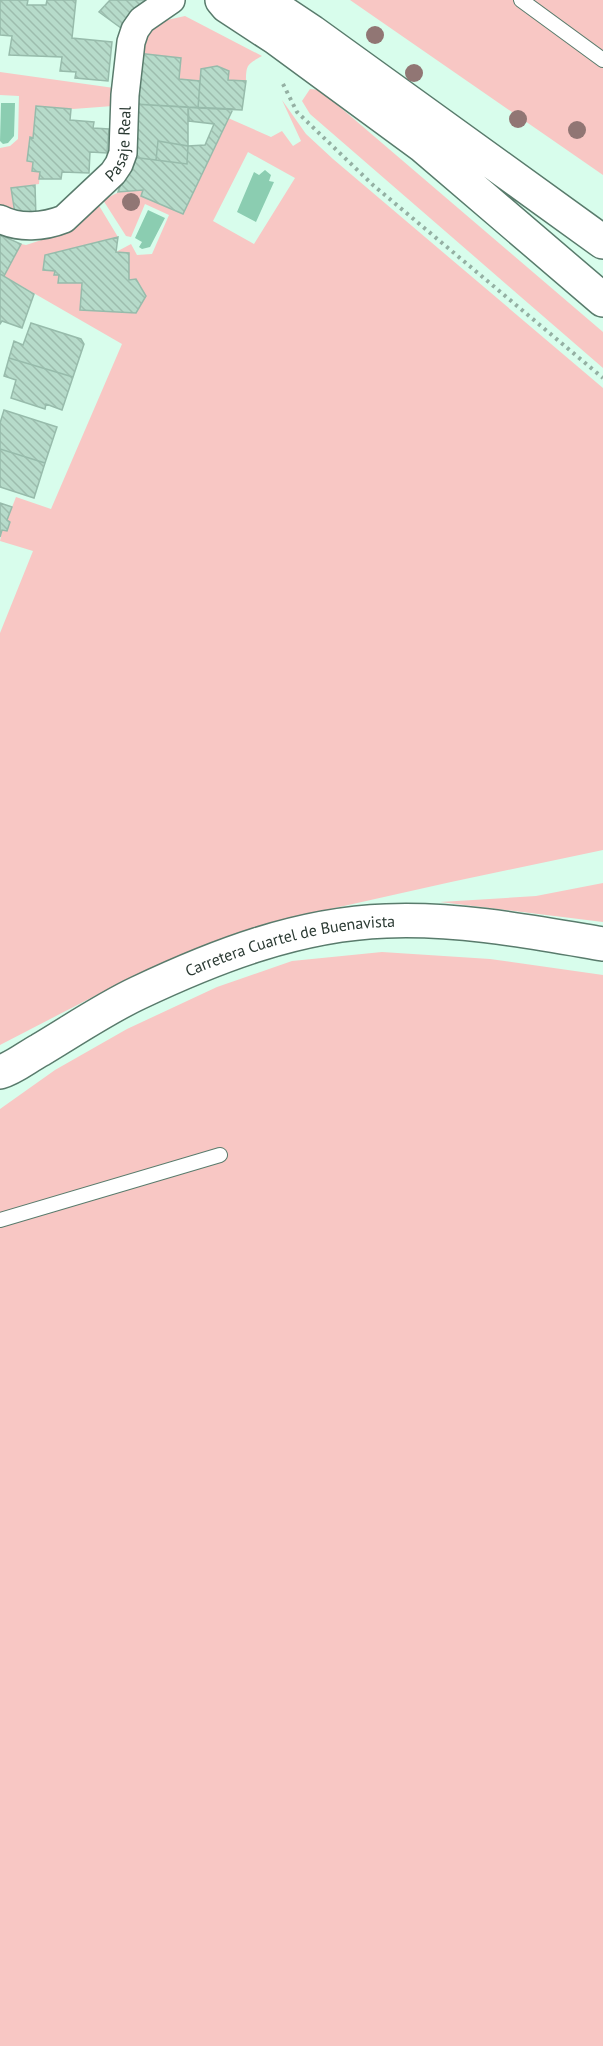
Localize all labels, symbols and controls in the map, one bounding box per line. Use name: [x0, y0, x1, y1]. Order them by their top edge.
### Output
street label: Pasaje Real: [101, 105, 135, 186]
street label: Carretera Cuartel de Buenavista: [182, 911, 395, 981]

